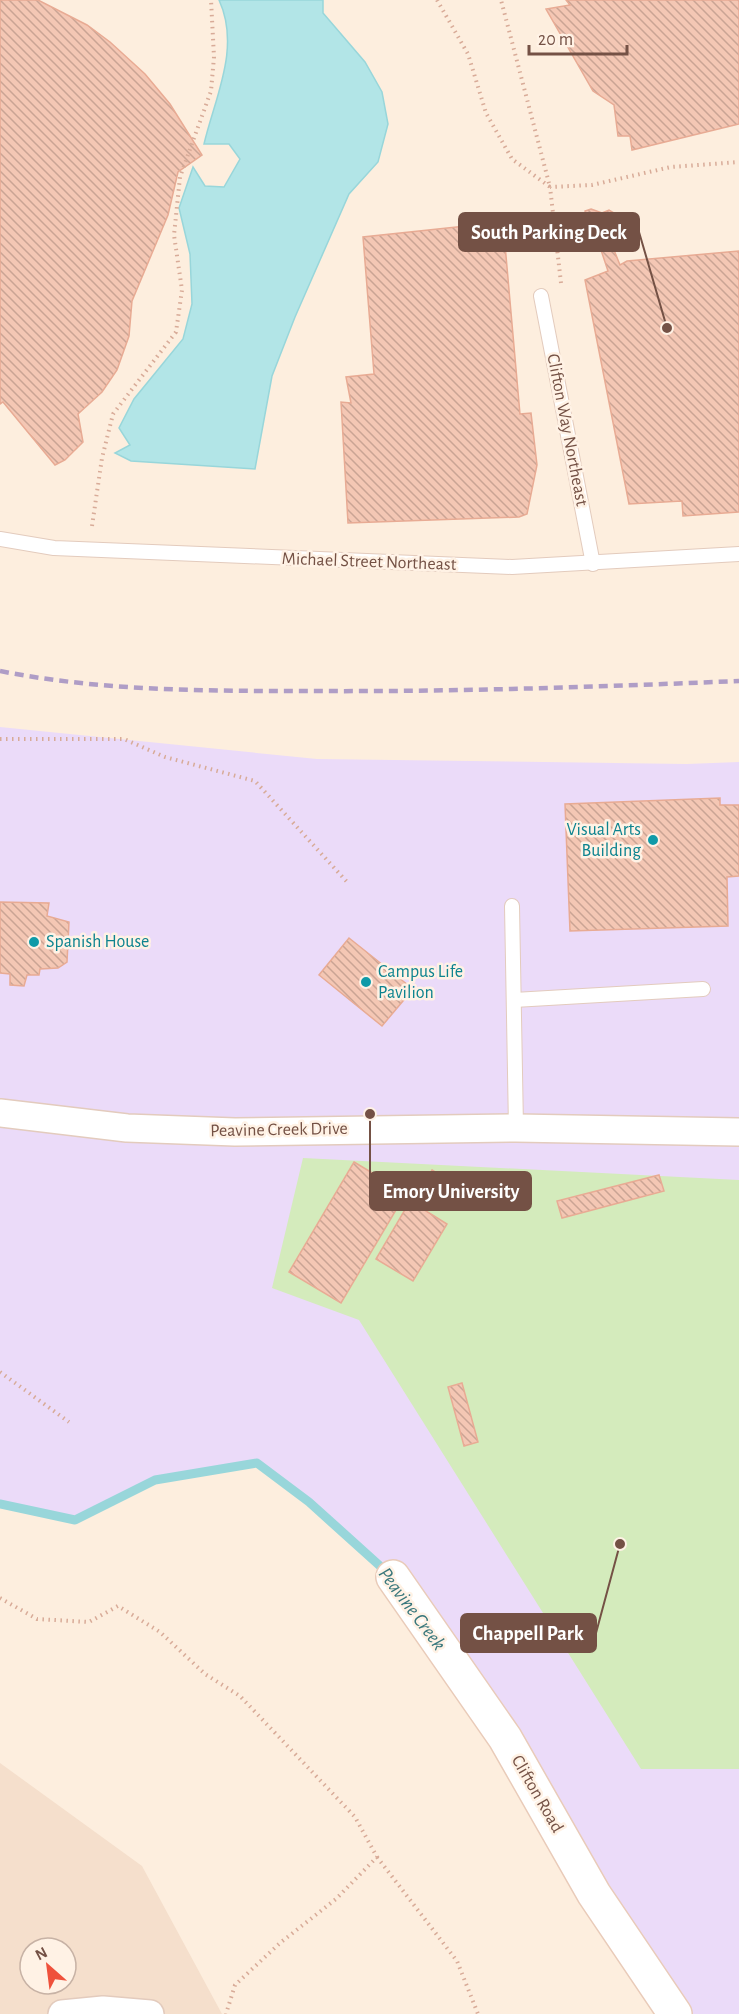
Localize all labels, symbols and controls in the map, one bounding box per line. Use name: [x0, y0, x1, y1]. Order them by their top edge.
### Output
scale bar: [529, 18, 626, 56]
text: 20 m: [538, 31, 573, 49]
callout: South Parking Deck: [459, 213, 639, 251]
text: South Parking Deck: [471, 223, 627, 243]
street label: Clifton Way Northeast: [543, 352, 591, 508]
street label: Michael Street Northeast: [281, 550, 457, 574]
place label: Visual Arts Building: [566, 821, 641, 860]
marker: Visual Arts Building: [646, 833, 660, 847]
place label: Spanish House: [46, 933, 149, 951]
marker: Spanish House: [27, 935, 41, 949]
place label: Campus Life Pavilion: [378, 963, 463, 1002]
marker: Campus Life Pavilion: [359, 975, 373, 989]
street label: Peavine Creek Drive: [210, 1120, 348, 1140]
callout: Emory University: [370, 1172, 531, 1210]
text: Emory University: [383, 1182, 519, 1202]
water label: Peavine Creek: [375, 1564, 449, 1654]
callout: Chappell Park: [461, 1614, 596, 1652]
text: Chappell Park: [472, 1624, 584, 1644]
street label: Clifton Road: [508, 1752, 566, 1836]
north arrow: [18, 1936, 78, 1996]
text: N: [33, 1944, 50, 1963]

